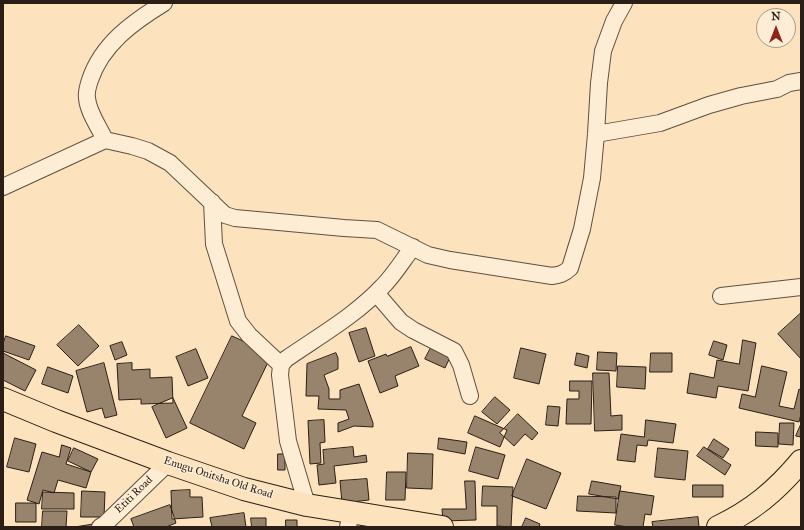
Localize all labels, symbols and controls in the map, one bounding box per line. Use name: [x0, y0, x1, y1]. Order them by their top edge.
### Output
north arrow: [756, 8, 796, 48]
text: N: [771, 10, 781, 23]
street label: Enugu Onitsha Old Road: [162, 454, 274, 502]
street label: Etiti Road: [112, 474, 156, 516]

